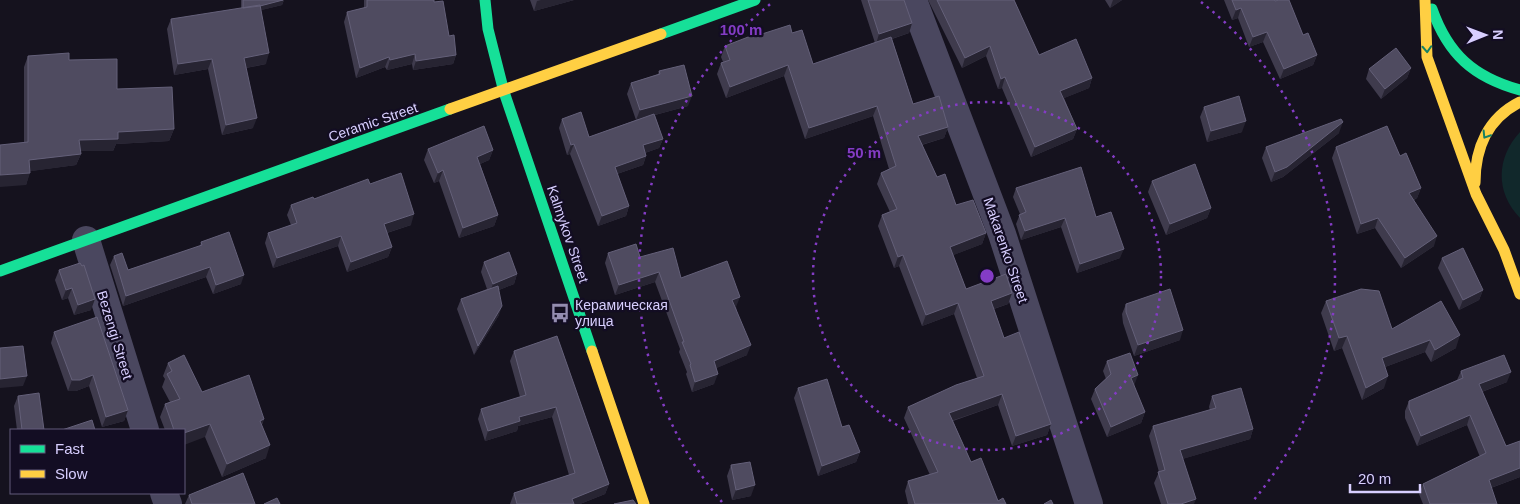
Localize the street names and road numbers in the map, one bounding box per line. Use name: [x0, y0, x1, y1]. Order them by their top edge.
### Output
street label: Ceramic Street: [326, 99, 420, 145]
street label: Kalmykov Street: [544, 183, 592, 285]
street label: Makarenko Street: [980, 195, 1032, 305]
street label: Bezengi Street: [94, 289, 136, 381]

